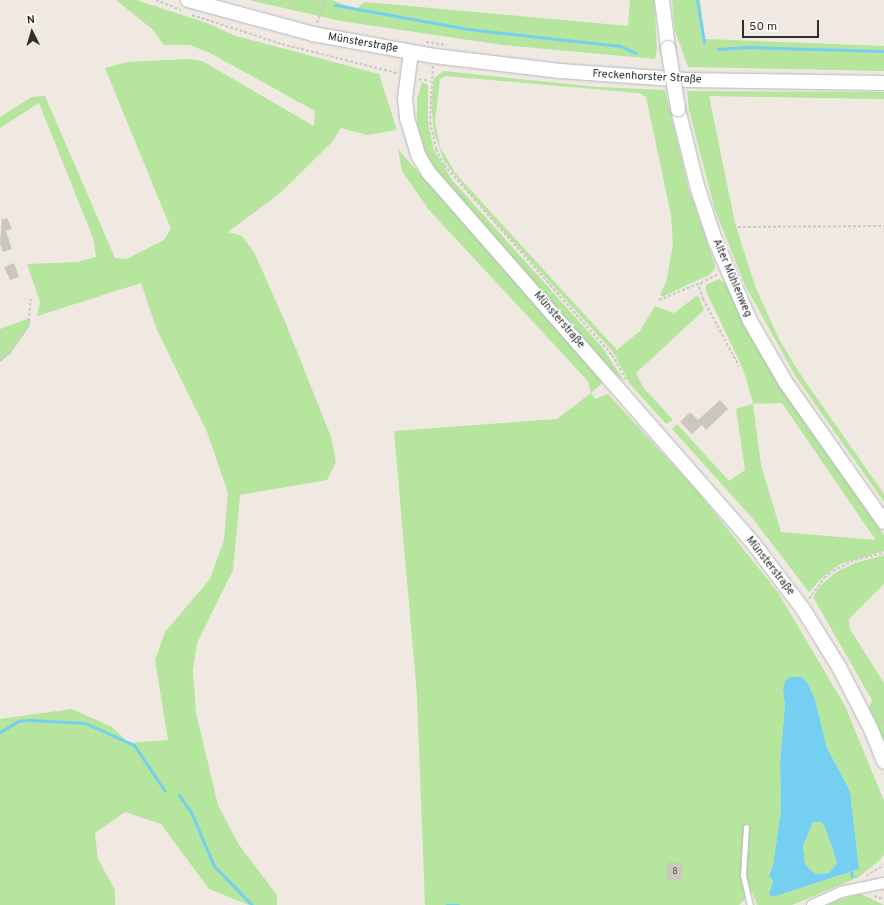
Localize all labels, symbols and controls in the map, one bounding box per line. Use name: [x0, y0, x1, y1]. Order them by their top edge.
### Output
north arrow: [12, 12, 52, 52]
scale bar: [744, 12, 821, 38]
text: N: [26, 13, 36, 27]
text: 50 m: [749, 19, 777, 35]
street label: Münsterstraße: [327, 30, 399, 56]
street label: Freckenhorster Straße: [592, 68, 702, 86]
street label: Alter Mühlenweg: [710, 237, 754, 319]
street label: Münsterstraße: [531, 289, 587, 351]
street label: Münsterstraße: [743, 534, 797, 598]
house number: 8: [672, 867, 678, 877]

